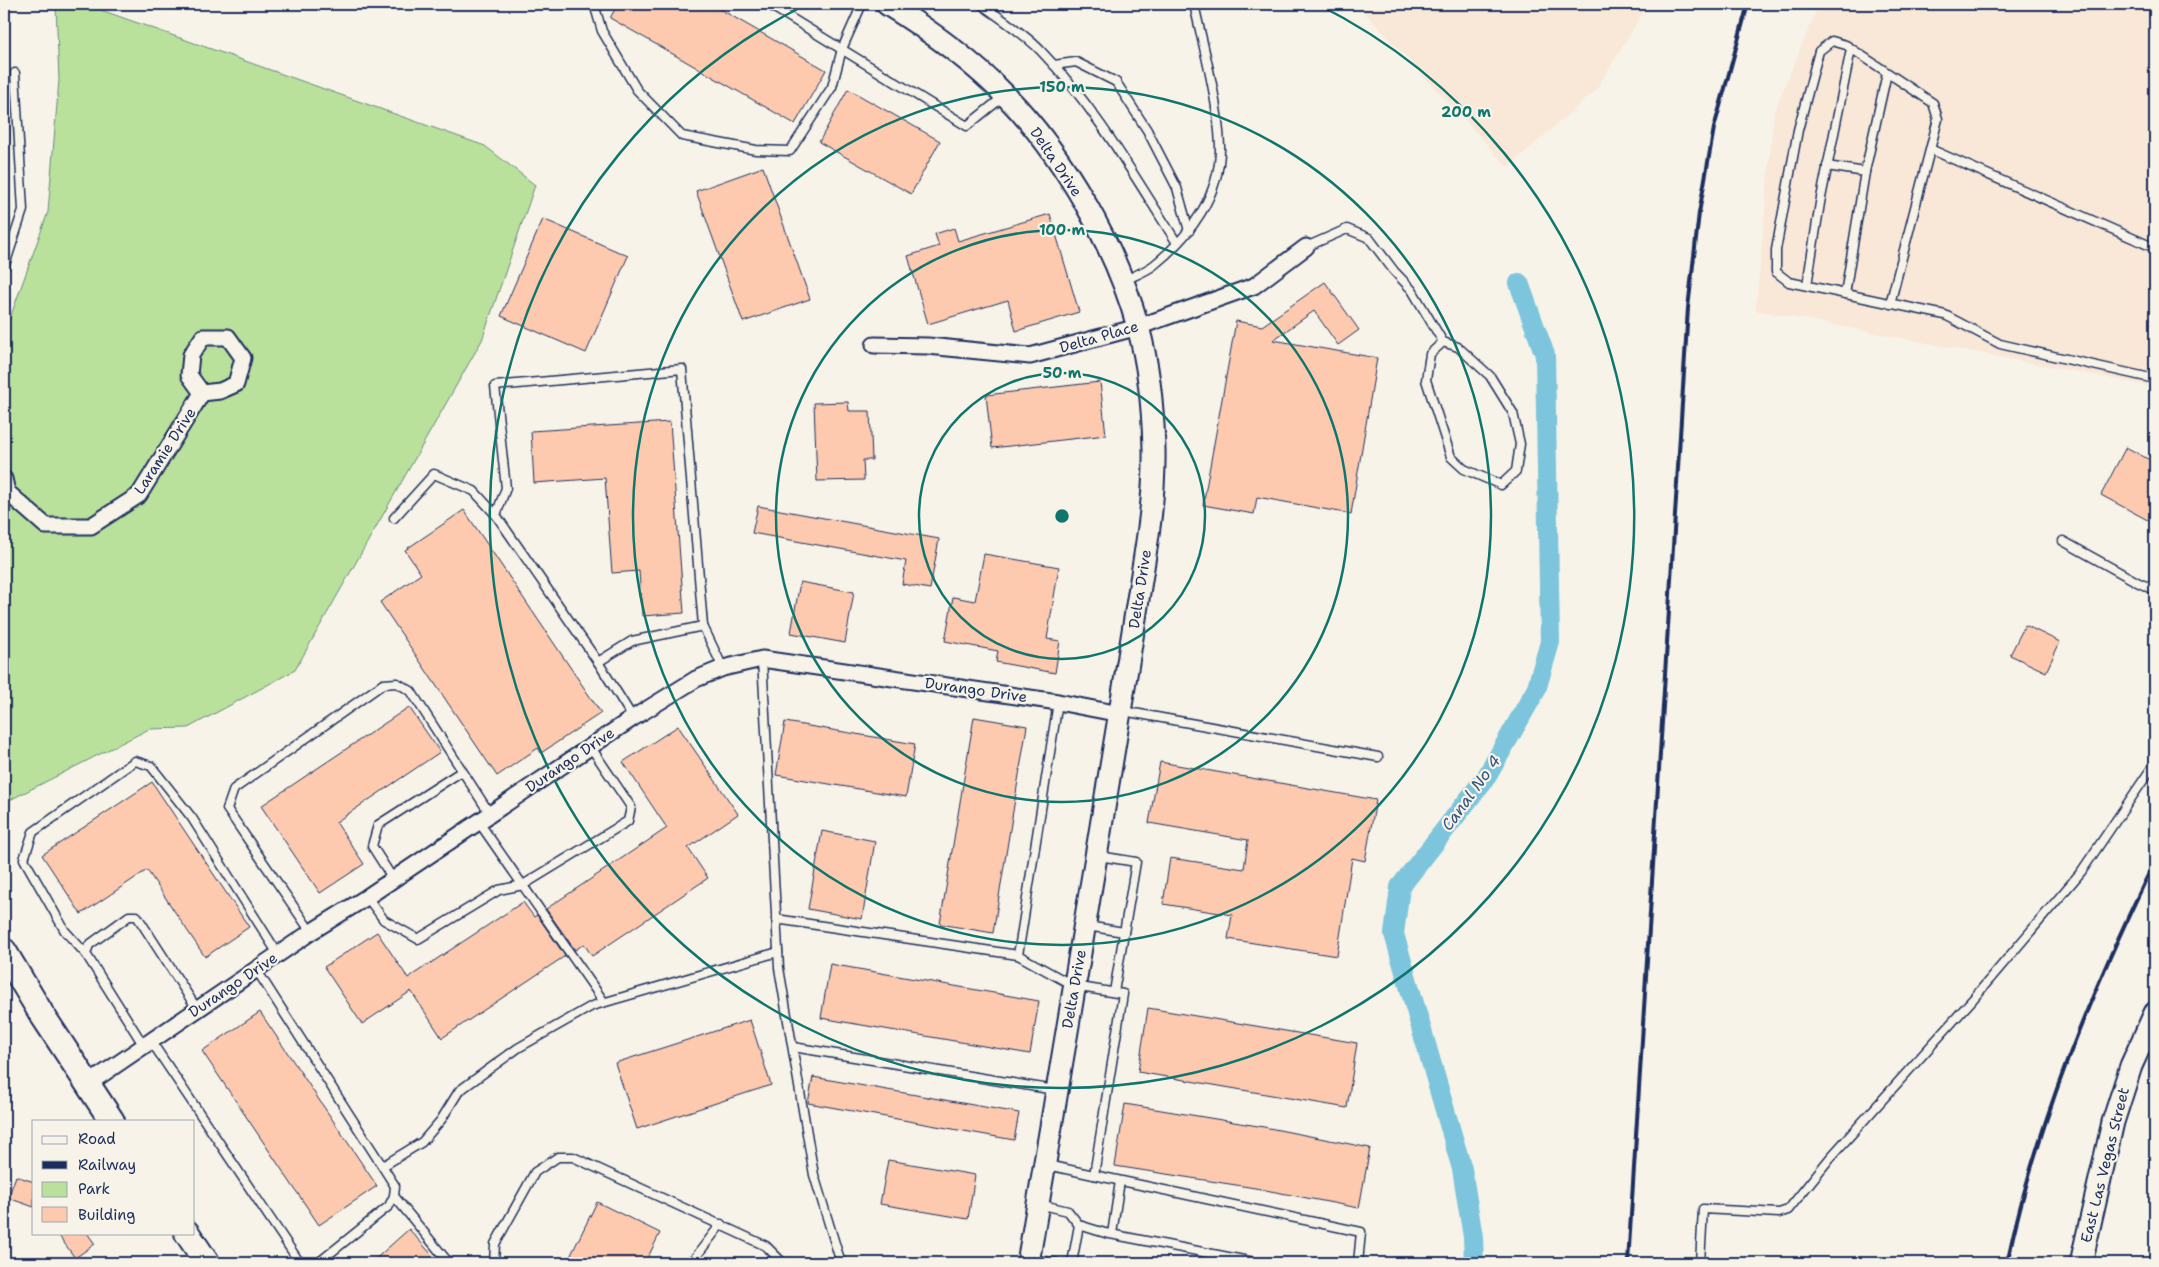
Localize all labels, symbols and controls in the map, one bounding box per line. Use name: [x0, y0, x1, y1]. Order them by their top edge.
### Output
text: 150 m: [1039, 77, 1085, 97]
text: 200 m: [1441, 102, 1491, 122]
street label: Delta Drive: [1025, 123, 1087, 201]
text: 100 m: [1039, 220, 1085, 240]
street label: Delta Place: [1057, 316, 1141, 358]
text: 50 m: [1043, 363, 1082, 383]
street label: Laramie Drive: [129, 404, 201, 498]
centre of rings: [1053, 507, 1071, 525]
street label: Delta Drive: [1124, 548, 1156, 630]
street label: Durango Drive: [924, 673, 1028, 707]
street label: Durango Drive: [522, 723, 618, 797]
water label: Canal No 4: [1437, 751, 1505, 835]
street label: Durango Drive: [185, 948, 281, 1022]
street label: Delta Drive: [1057, 948, 1091, 1030]
street label: East Las Vegas Street: [2076, 1085, 2134, 1245]
legend: [32, 1120, 195, 1234]
text: Road: [78, 1129, 116, 1149]
text: Railway: [78, 1155, 136, 1175]
text: Park: [78, 1179, 110, 1199]
text: Building: [78, 1205, 135, 1225]

